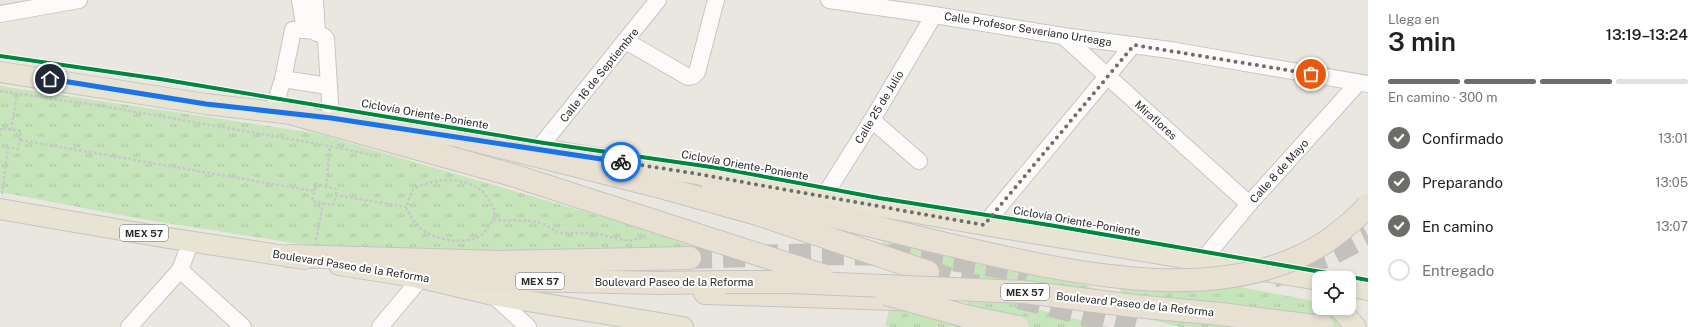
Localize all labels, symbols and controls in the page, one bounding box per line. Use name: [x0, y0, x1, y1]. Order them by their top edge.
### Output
street label: Calle Profesor Severiano Urteaga: [943, 10, 1113, 48]
text: Llega en: [1388, 12, 1439, 27]
street label: Calle 16 de Septiembre: [557, 26, 641, 124]
text: 3 min: [1388, 26, 1456, 57]
text: 13:19–13:24: [1606, 26, 1688, 43]
pin: [1294, 57, 1328, 91]
pin: [33, 62, 67, 96]
icon: bag: [1300, 63, 1322, 85]
icon: home: [39, 68, 61, 90]
street label: Calle 25 de Julio: [852, 68, 906, 146]
text: En camino · 300 m: [1388, 90, 1497, 105]
street label: Ciclovía Oriente-Poniente: [360, 97, 490, 131]
street label: Miraflores: [1133, 98, 1180, 142]
icon: check: [1388, 127, 1410, 149]
text: Confirmado: [1422, 130, 1503, 147]
text: 13:01: [1658, 131, 1688, 146]
street label: Calle 8 de Mayo: [1247, 137, 1311, 205]
courier: [601, 142, 641, 182]
street label: Ciclovía Oriente-Poniente: [680, 148, 810, 182]
icon: bike: [610, 151, 632, 173]
icon: check: [1388, 171, 1410, 193]
text: Preparando: [1422, 174, 1503, 191]
text: 13:05: [1655, 175, 1688, 190]
street label: Ciclovía Oriente-Poniente: [1012, 204, 1142, 238]
icon: check: [1388, 215, 1410, 237]
text: En camino: [1422, 218, 1494, 235]
text: 13:07: [1656, 219, 1688, 234]
road number: MEX 57: [120, 225, 168, 241]
street label: Boulevard Paseo de la Reforma: [272, 248, 430, 284]
text: Entregado: [1422, 262, 1494, 279]
map controls: [1312, 271, 1356, 315]
button: locate: [1312, 271, 1356, 315]
road number: MEX 57: [516, 273, 564, 289]
street label: Boulevard Paseo de la Reforma: [595, 276, 753, 288]
road number: MEX 57: [1001, 284, 1049, 300]
street label: Boulevard Paseo de la Reforma: [1055, 290, 1215, 318]

